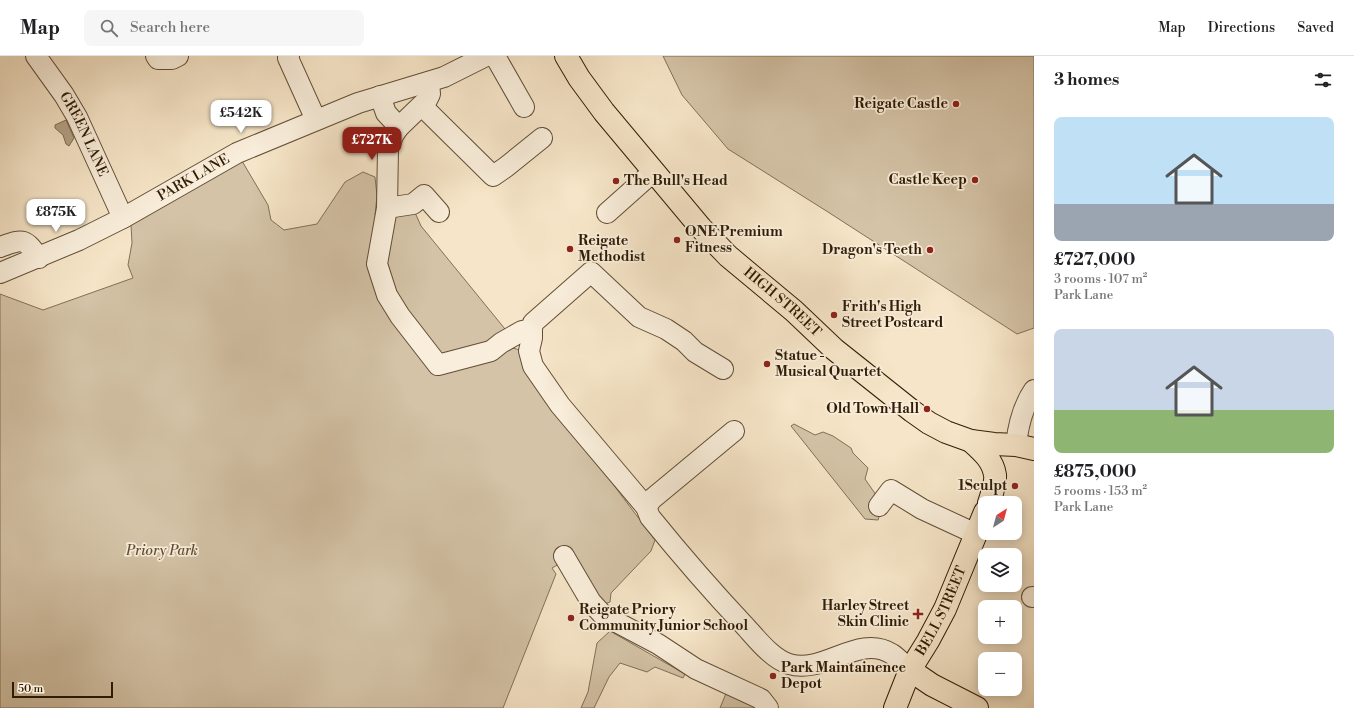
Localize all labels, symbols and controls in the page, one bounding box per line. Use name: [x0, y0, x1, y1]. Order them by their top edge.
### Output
search box: [84, 10, 364, 46]
text: Map: [20, 16, 60, 40]
icon: search: [98, 17, 120, 39]
text: Search here: [130, 18, 210, 37]
text: Map: [1158, 19, 1186, 37]
text: Directions: [1208, 19, 1275, 37]
text: Saved: [1297, 19, 1334, 37]
text: 3 homes: [1054, 69, 1119, 91]
icon: filters: [1312, 69, 1334, 91]
street label: GREEN LANE: [55, 89, 112, 179]
place label: Reigate Castle: [854, 95, 948, 113]
marker: Reigate Castle: [951, 99, 961, 109]
pin: £542K: [213, 100, 269, 134]
text: £542K: [220, 105, 262, 121]
pin: £727K: [344, 127, 400, 161]
text: £727K: [352, 132, 392, 148]
icon: home: [1158, 143, 1230, 215]
street label: PARK LANE: [154, 150, 233, 205]
place label: Castle Keep: [889, 171, 967, 189]
place label: The Bull's Head: [624, 172, 728, 190]
marker: Castle Keep: [970, 175, 980, 185]
marker: The Bull's Head: [611, 176, 621, 186]
pin: £875K: [28, 199, 84, 233]
text: £875K: [35, 204, 77, 220]
place label: ONE Premium Fitness: [685, 223, 783, 257]
place label: Reigate Methodist: [578, 232, 646, 266]
marker: ONE Premium Fitness: [672, 235, 682, 245]
place label: Dragon's Teeth: [822, 241, 922, 259]
marker: Reigate Methodist: [565, 244, 575, 254]
marker: Dragon's Teeth: [925, 245, 935, 255]
text: £727,000: [1054, 249, 1135, 271]
street label: HIGH STREET: [739, 263, 825, 341]
text: 3 rooms · 107 m²: [1054, 271, 1147, 287]
text: Park Lane: [1054, 287, 1113, 303]
place label: Frith's High Street Postcard: [842, 298, 944, 332]
marker: Frith's High Street Postcard: [829, 310, 839, 320]
place label: Statue - Musical Quartet: [775, 347, 882, 381]
icon: home: [1158, 355, 1230, 427]
marker: Statue - Musical Quartet: [762, 359, 772, 369]
place label: Old Town Hall: [826, 400, 919, 418]
marker: Old Town Hall: [922, 404, 932, 414]
text: £875,000: [1054, 461, 1136, 483]
place label: 1Sculpt: [958, 477, 1008, 495]
marker: 1Sculpt: [1010, 481, 1020, 491]
text: 5 rooms · 153 m²: [1054, 483, 1147, 499]
north arrow: [978, 496, 1022, 540]
map controls: [978, 496, 1022, 696]
text: Park Lane: [1054, 499, 1113, 515]
park label: Priory Park: [125, 542, 198, 560]
button: layers: [978, 548, 1022, 592]
street label: BELL STREET: [912, 563, 971, 660]
place label: Harley Street Skin Clinic: [822, 597, 910, 631]
button: +: [978, 600, 1022, 644]
place label: Reigate Priory Community Junior School: [579, 601, 748, 635]
marker: Harley Street Skin Clinic: [912, 608, 924, 620]
marker: Reigate Priory Community Junior School: [566, 613, 576, 623]
button: −: [978, 652, 1022, 696]
place label: Park Maintainence Depot: [781, 659, 906, 693]
marker: Park Maintainence Depot: [768, 671, 778, 681]
scale bar: [12, 680, 113, 699]
text: 50 m: [18, 682, 43, 696]

